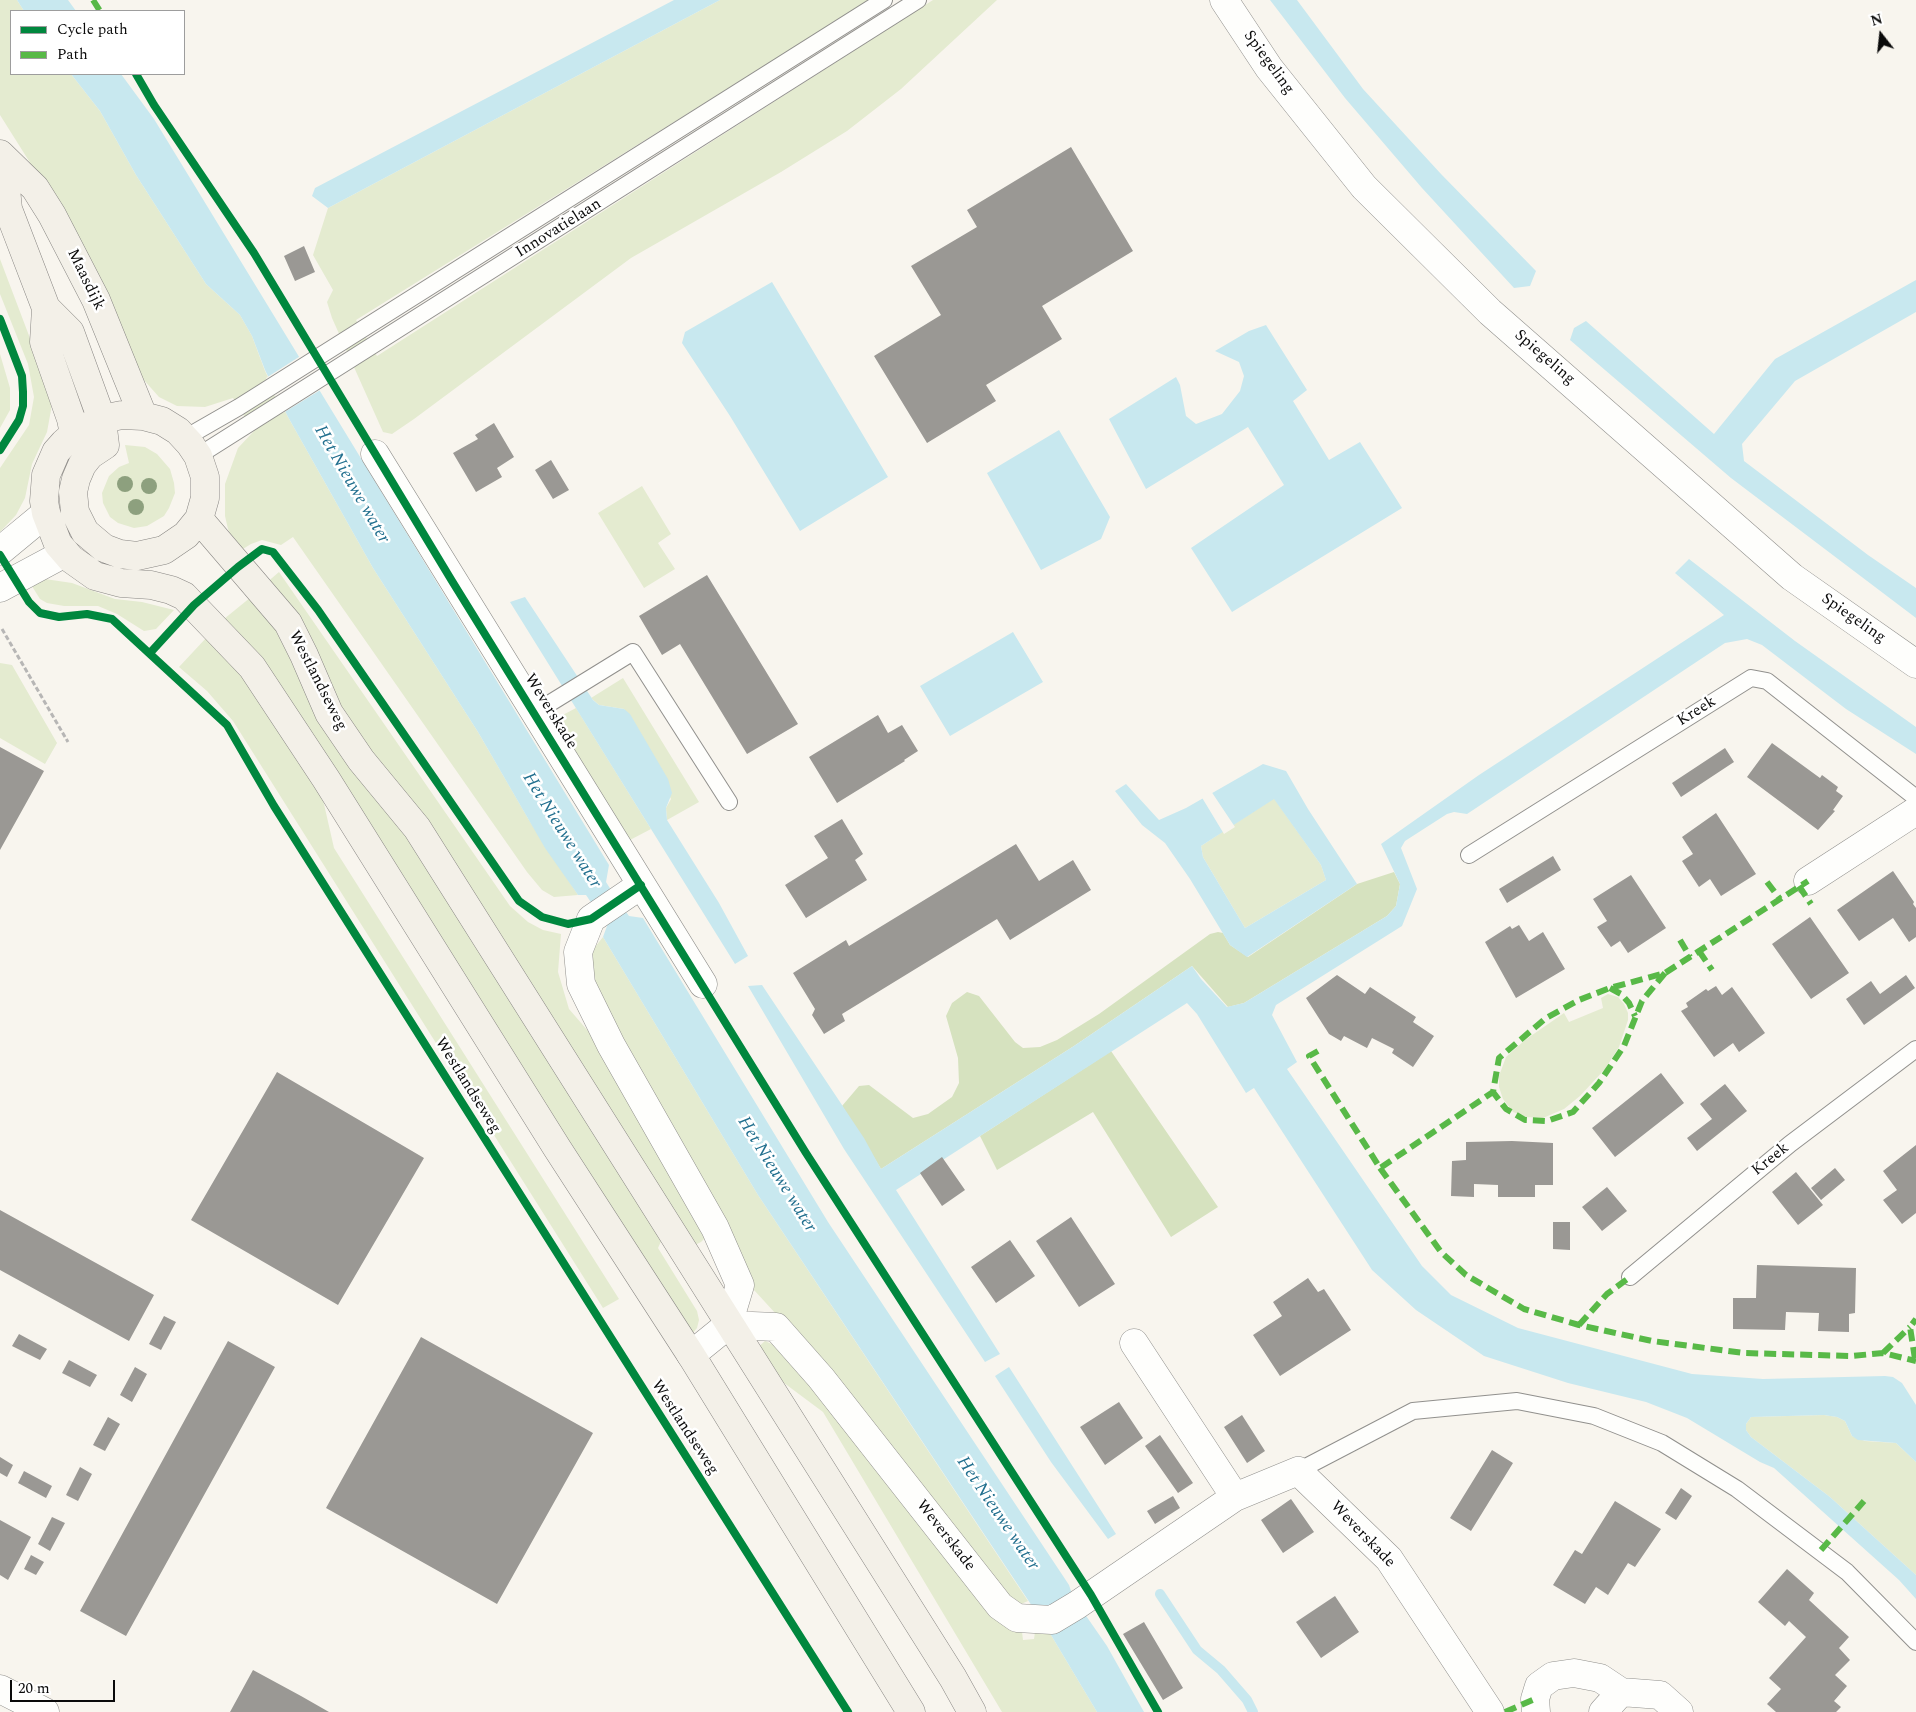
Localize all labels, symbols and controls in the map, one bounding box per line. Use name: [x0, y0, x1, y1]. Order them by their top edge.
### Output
text: N: [1868, 8, 1885, 32]
legend: [10, 10, 185, 75]
north arrow: [1856, 10, 1906, 60]
text: Cycle path: [57, 18, 128, 41]
street label: Spiegeling: [1238, 27, 1298, 99]
text: Path: [57, 43, 88, 66]
street label: Innovatielaan: [513, 195, 605, 263]
street label: Maasdijk: [62, 246, 108, 314]
street label: Spiegeling: [1510, 326, 1578, 390]
water label: Het Nieuwe water: [308, 422, 394, 548]
street label: Spiegeling: [1817, 590, 1889, 648]
street label: Westlandseweg: [284, 628, 350, 734]
street label: Weverskade: [519, 671, 581, 753]
street label: Kreek: [1674, 693, 1720, 731]
water label: Het Nieuwe water: [517, 769, 605, 893]
street label: Westlandseweg: [430, 1034, 504, 1138]
water label: Het Nieuwe water: [732, 1113, 820, 1237]
street label: Kreek: [1749, 1139, 1793, 1181]
street label: Westlandseweg: [646, 1377, 722, 1479]
water label: Het Nieuwe water: [951, 1453, 1043, 1575]
street label: Weverskade: [911, 1497, 979, 1575]
street label: Weverskade: [1326, 1498, 1398, 1572]
scale bar: [12, 1670, 118, 1702]
text: 20 m: [18, 1677, 50, 1700]

